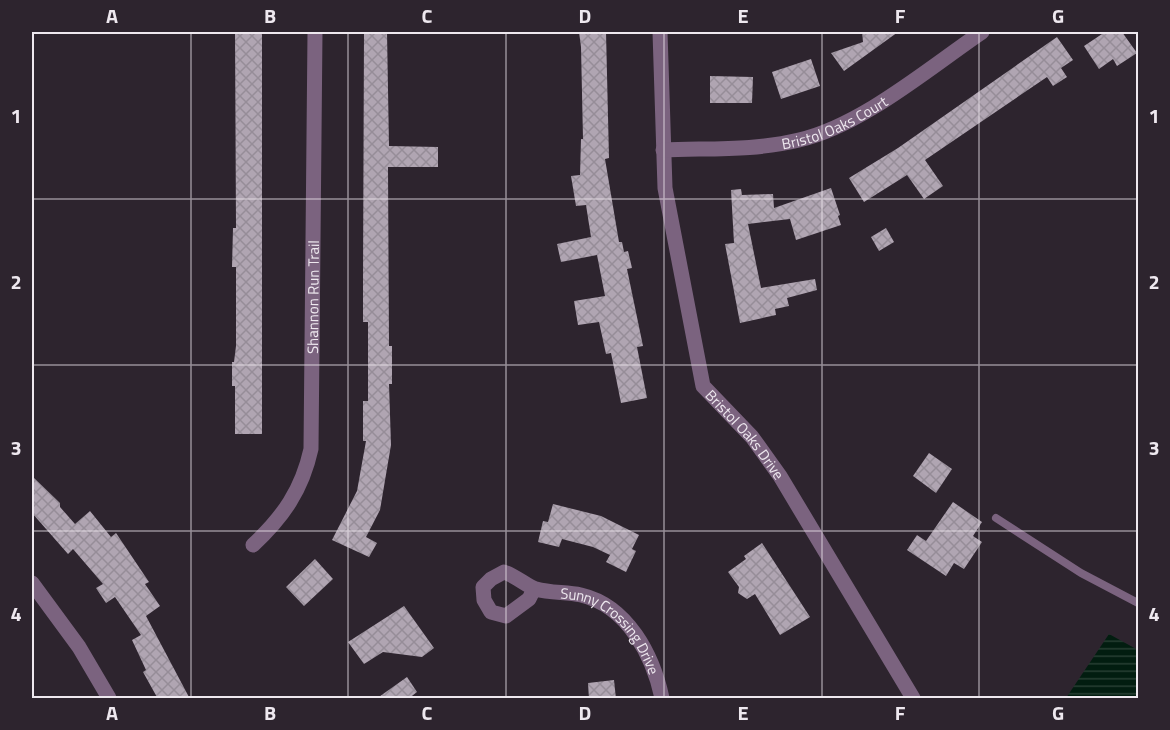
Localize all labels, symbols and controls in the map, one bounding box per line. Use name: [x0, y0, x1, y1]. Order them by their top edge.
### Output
text: A: [106, 0, 118, 31]
text: B: [264, 0, 276, 31]
text: C: [422, 0, 433, 31]
text: D: [579, 0, 591, 31]
text: E: [737, 0, 749, 31]
text: F: [895, 0, 906, 31]
text: G: [1052, 0, 1064, 31]
street label: Bristol Oaks Court: [780, 89, 893, 155]
text: 1: [10, 100, 22, 131]
text: 1: [1148, 100, 1160, 131]
street label: Shannon Run Trail: [300, 240, 325, 354]
text: 2: [10, 266, 22, 297]
text: 2: [1148, 266, 1160, 297]
street label: Bristol Oaks Drive: [700, 384, 790, 484]
text: 3: [10, 432, 22, 463]
text: 3: [1148, 432, 1160, 463]
street label: Sunny Crossing Drive: [560, 581, 666, 677]
text: 4: [10, 598, 22, 629]
text: 4: [1148, 598, 1160, 629]
text: A: [106, 697, 118, 728]
text: B: [264, 697, 276, 728]
text: C: [422, 697, 433, 728]
text: D: [579, 697, 591, 728]
text: E: [737, 697, 749, 728]
text: F: [895, 697, 906, 728]
text: G: [1052, 697, 1064, 728]

